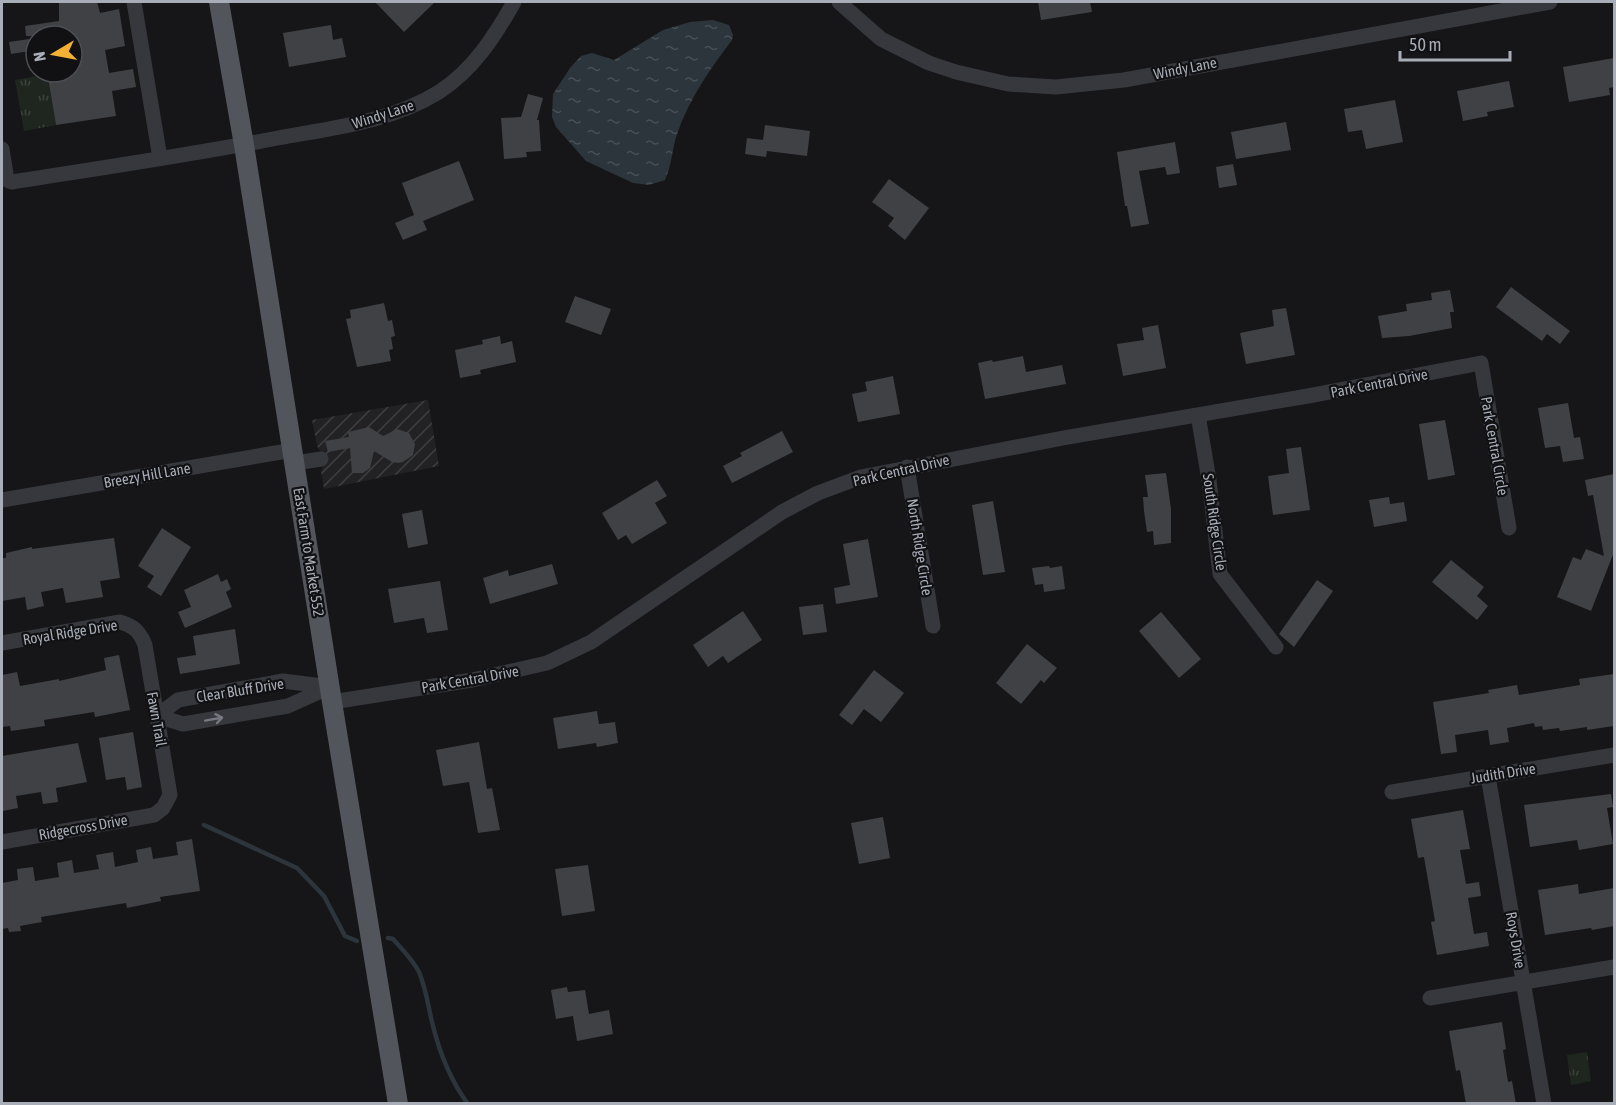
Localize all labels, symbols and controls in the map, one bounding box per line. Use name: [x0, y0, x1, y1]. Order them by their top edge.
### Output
north arrow: [24, 24, 84, 84]
scale bar: [1400, 24, 1510, 62]
text: 50 m: [1409, 34, 1441, 55]
text: N: [30, 50, 49, 63]
street label: Windy Lane: [1152, 54, 1218, 82]
street label: Windy Lane: [350, 96, 416, 132]
street label: Park Central Drive: [1329, 365, 1429, 401]
street label: Park Central Circle: [1478, 395, 1512, 497]
street label: Park Central Drive: [851, 451, 951, 489]
street label: Breezy Hill Lane: [102, 459, 192, 491]
street label: South Ridge Circle: [1200, 472, 1230, 572]
street label: East Farm to Market 552: [290, 486, 328, 618]
street label: North Ridge Circle: [904, 497, 936, 597]
street label: Royal Ridge Drive: [21, 616, 119, 648]
street label: Park Central Drive: [420, 662, 520, 696]
street label: Clear Bluff Drive: [195, 675, 285, 705]
street label: Fawn Trail: [144, 690, 170, 748]
one-way arrow: [203, 713, 223, 724]
street label: Judith Drive: [1469, 759, 1537, 787]
street label: Ridgecross Drive: [37, 811, 129, 843]
street label: Roys Drive: [1503, 910, 1529, 970]

